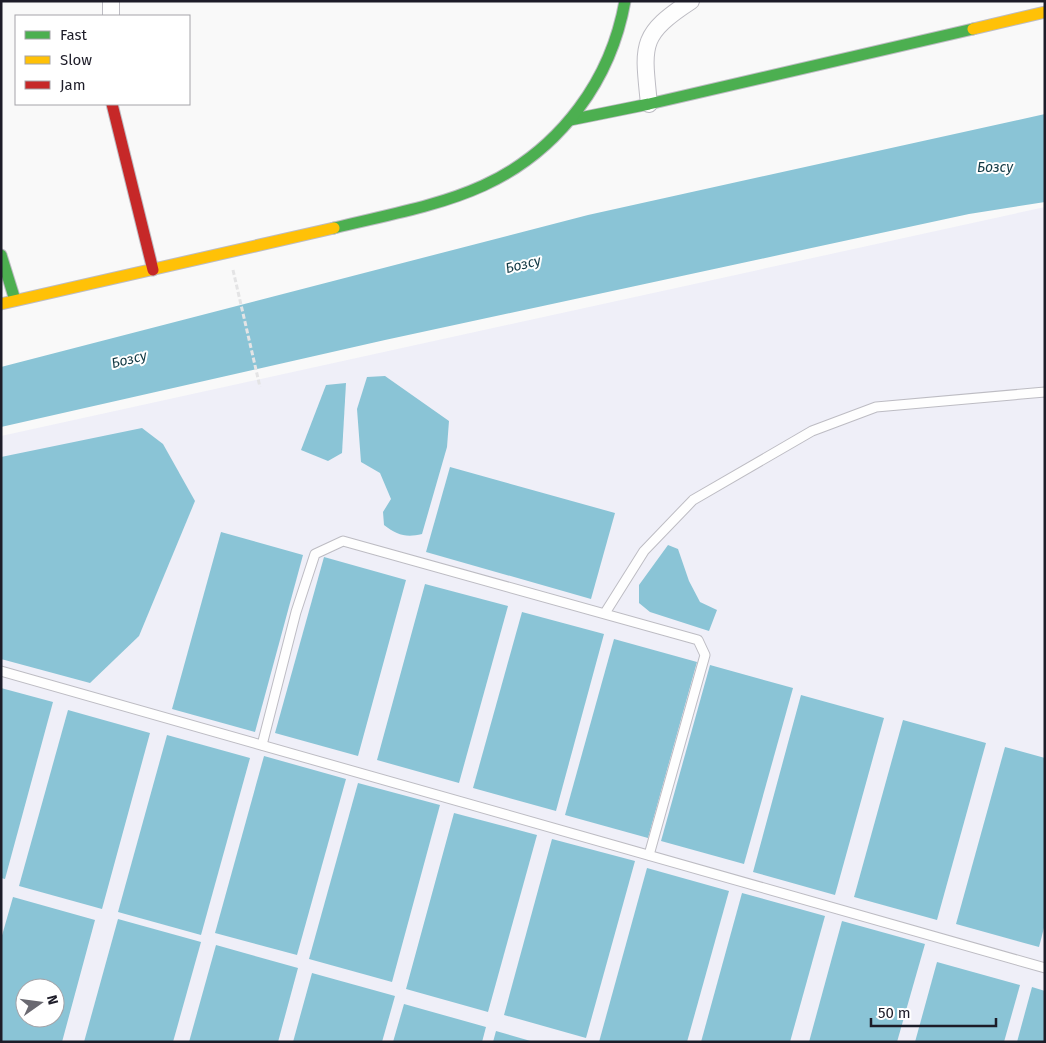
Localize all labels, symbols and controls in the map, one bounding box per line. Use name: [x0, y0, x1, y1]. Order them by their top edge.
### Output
legend: [15, 15, 190, 105]
text: Fast: [60, 26, 87, 44]
text: Slow: [60, 51, 92, 69]
text: Jam: [60, 76, 86, 94]
water label: Бозсу: [977, 159, 1014, 176]
water label: Бозсу: [504, 252, 544, 277]
water label: Бозсу: [110, 347, 150, 372]
north arrow: [15, 978, 65, 1028]
text: N: [43, 993, 62, 1007]
scale bar: [871, 996, 996, 1028]
text: 50 m: [878, 1004, 911, 1022]

